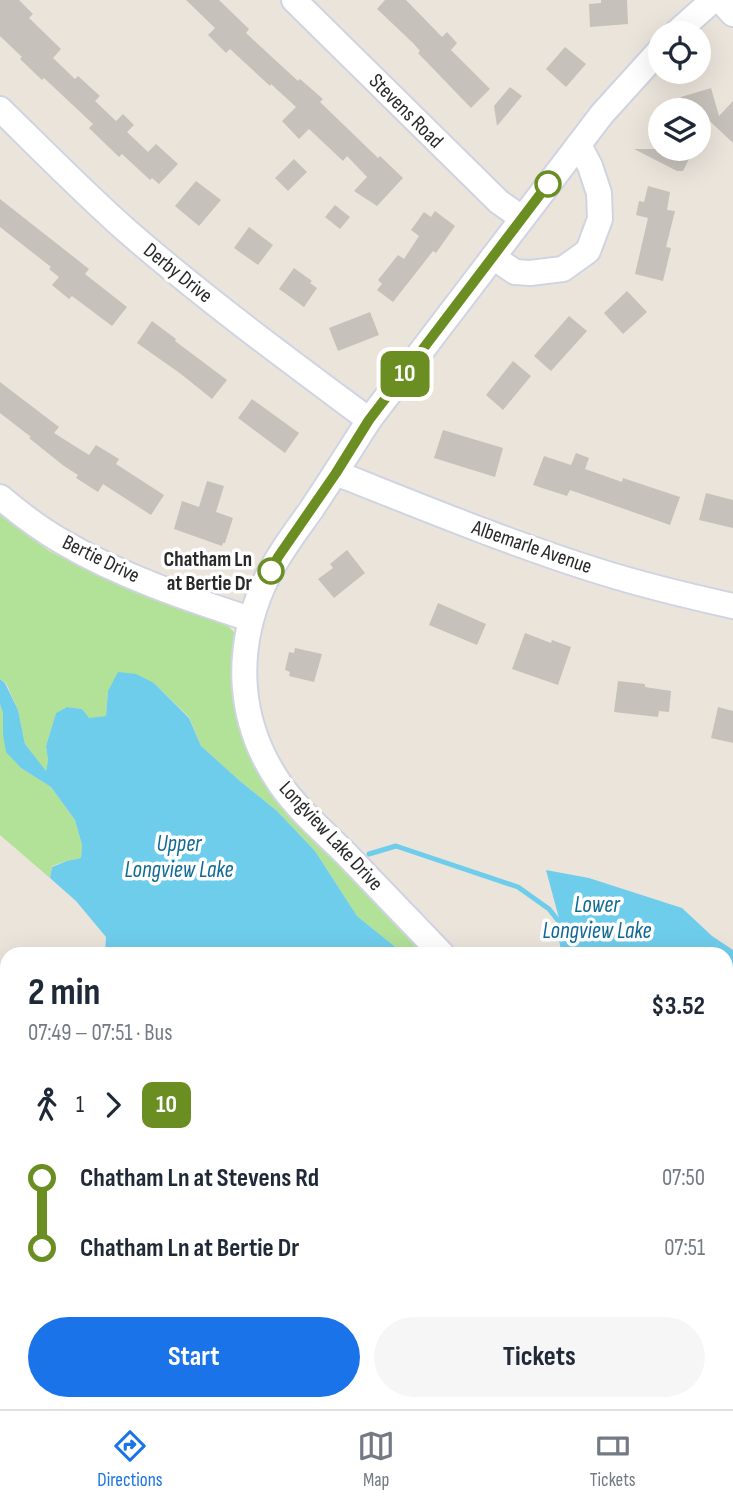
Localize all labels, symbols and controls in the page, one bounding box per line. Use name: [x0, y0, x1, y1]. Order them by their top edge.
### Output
map controls: [648, 21, 711, 161]
button: locate: [648, 21, 711, 84]
street label: Stevens Road: [364, 69, 448, 153]
button: layers: [648, 98, 711, 161]
unlabelled marker: [535, 171, 561, 197]
street label: Derby Drive: [138, 238, 218, 308]
line badge: 10: [374, 351, 436, 397]
text: 10: [395, 359, 415, 388]
street label: Albemarle Avenue: [468, 515, 595, 579]
street label: Bertie Drive: [58, 530, 144, 588]
place label: Chatham Ln at Bertie Dr: [164, 547, 253, 596]
marker: Chatham Ln at Bertie Dr: [258, 558, 284, 584]
street label: Longview Lake Drive: [274, 776, 388, 896]
water label: Upper Longview Lake: [124, 830, 234, 884]
water label: Lower Longview Lake: [542, 891, 652, 945]
text: 2 min: [28, 970, 100, 1015]
text: $3.52: [651, 991, 705, 1022]
text: 07:49 – 07:51 · Bus: [28, 1019, 172, 1047]
icon: walk: [28, 1086, 66, 1124]
icon: forward: [94, 1086, 132, 1124]
text: 10: [156, 1090, 177, 1119]
text: 1: [76, 1091, 84, 1119]
text: Chatham Ln at Stevens Rd: [80, 1163, 319, 1194]
text: 07:50: [662, 1164, 705, 1192]
text: Chatham Ln at Bertie Dr: [80, 1233, 299, 1264]
text: 07:51: [664, 1234, 705, 1262]
button: Start: [28, 1317, 360, 1397]
button: Tickets: [374, 1317, 705, 1397]
tab: Directions: [97, 1427, 163, 1492]
tab: Map: [357, 1427, 395, 1492]
tab: Tickets: [590, 1427, 636, 1492]

